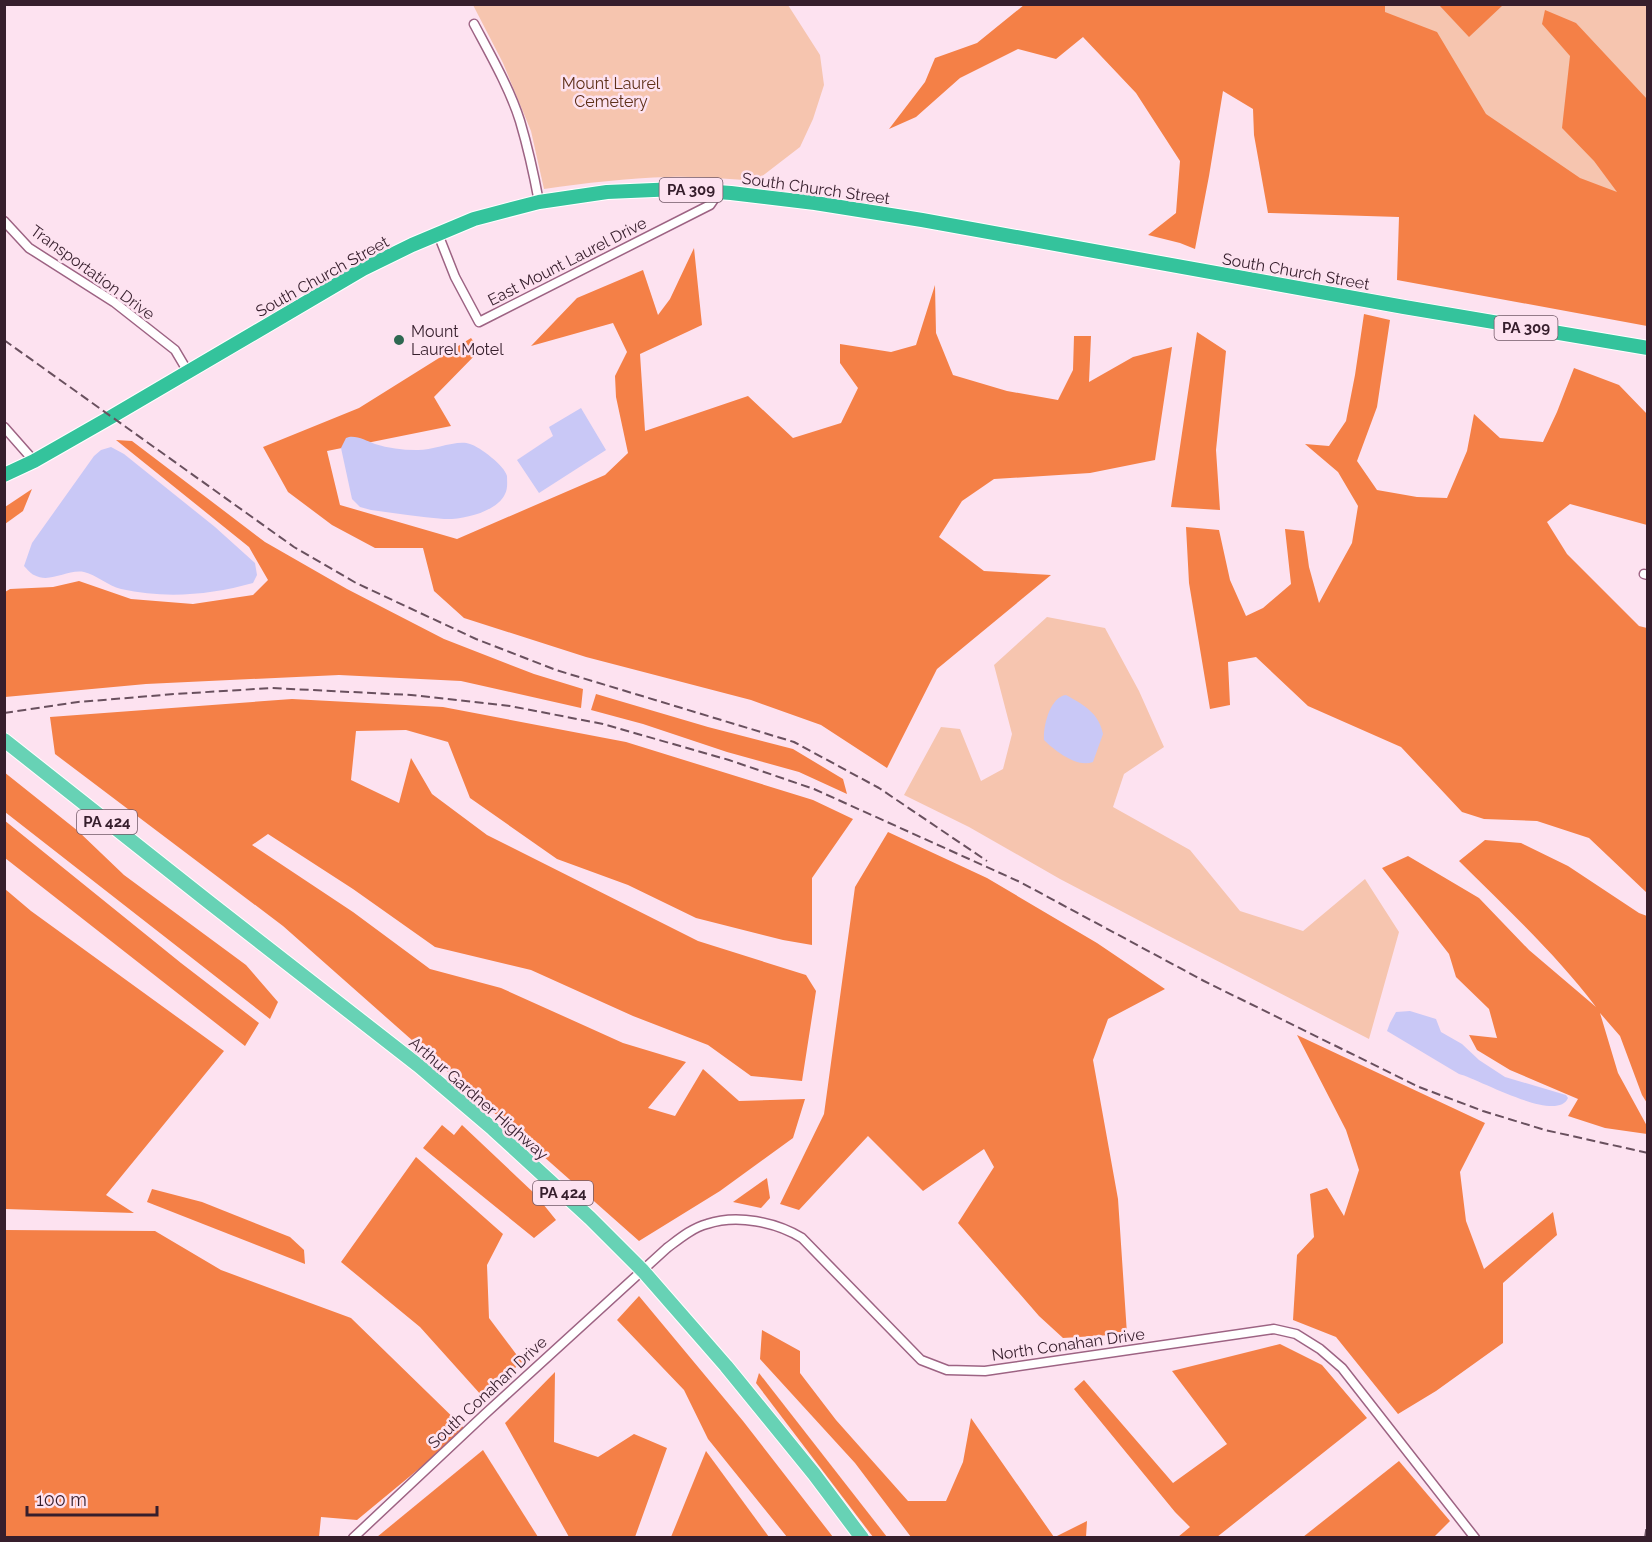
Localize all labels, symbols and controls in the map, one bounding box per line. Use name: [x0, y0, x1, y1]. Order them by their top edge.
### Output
park label: Mount Laurel Cemetery: [562, 74, 661, 111]
street label: South Church Street: [741, 169, 892, 208]
road number: PA 309: [660, 178, 722, 202]
street label: East Mount Laurel Drive: [485, 213, 650, 310]
street label: Transportation Drive: [27, 221, 158, 324]
street label: South Church Street: [252, 232, 393, 321]
street label: South Church Street: [1221, 249, 1372, 294]
road number: PA 309: [1494, 316, 1558, 340]
place label: Mount Laurel Motel: [411, 322, 504, 359]
marker: Mount Laurel Motel: [392, 333, 406, 347]
road number: PA 424: [77, 810, 137, 834]
street label: Arthur Gardner Highway: [405, 1033, 552, 1164]
road number: PA 424: [533, 1181, 593, 1205]
street label: North Conahan Drive: [990, 1324, 1146, 1365]
street label: South Conahan Drive: [424, 1332, 551, 1452]
scale bar: [27, 1479, 158, 1517]
text: 100 m: [36, 1489, 87, 1510]

